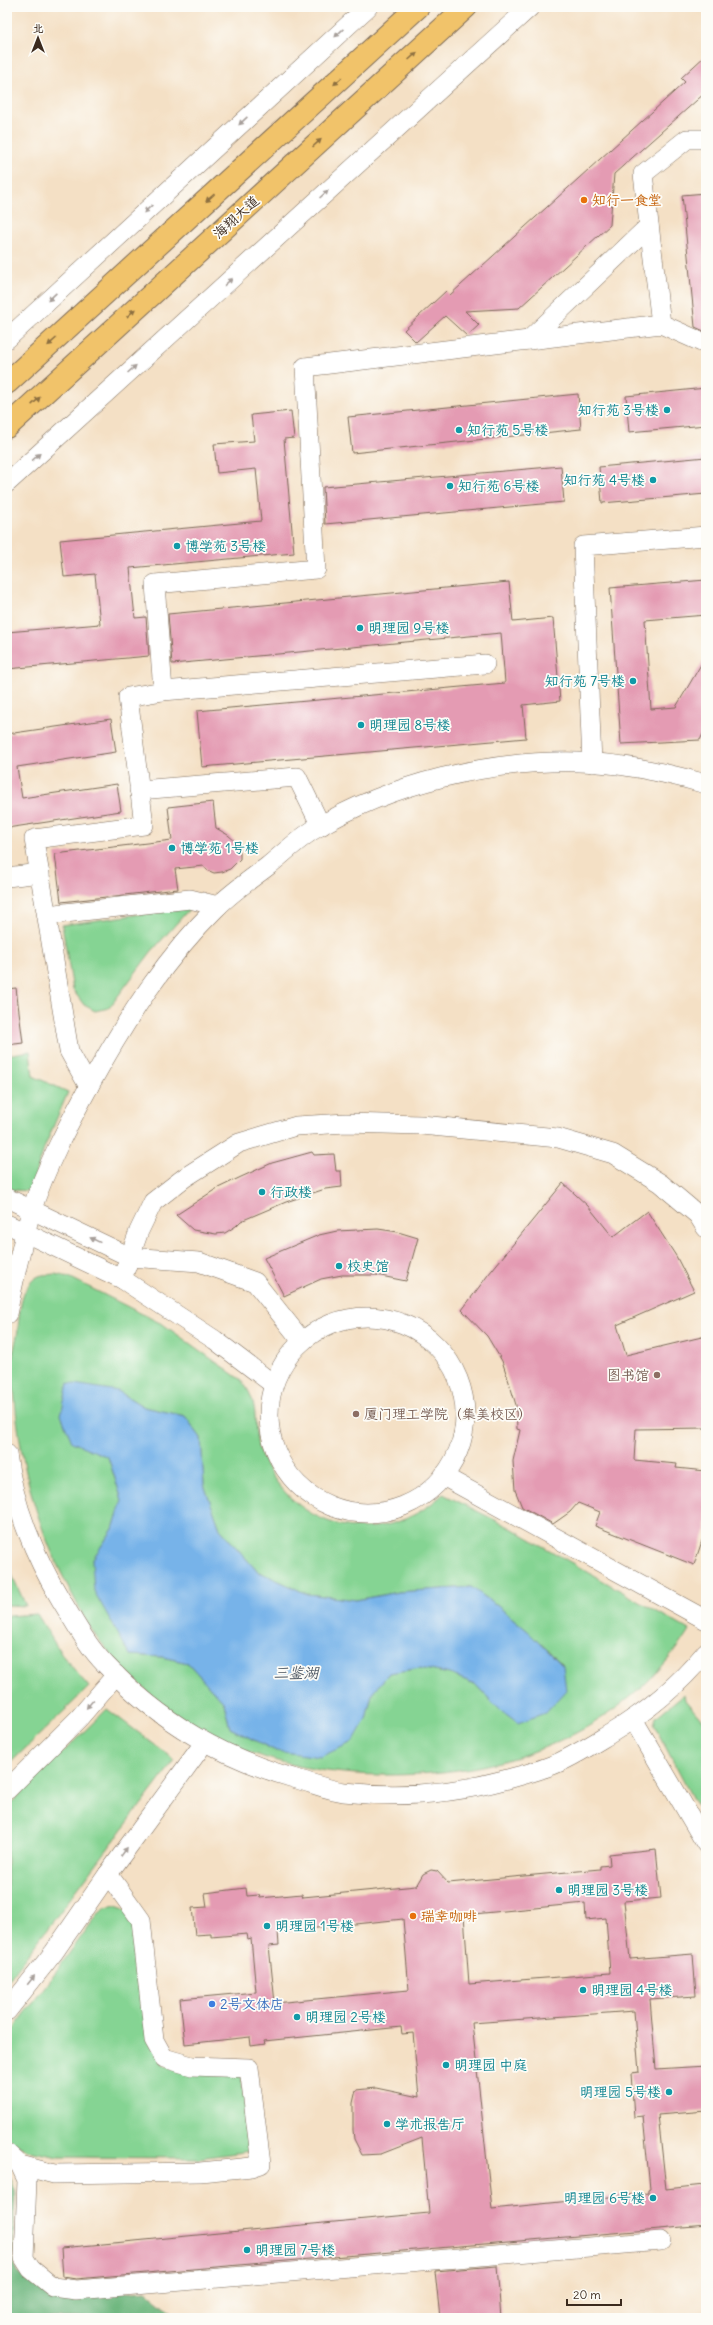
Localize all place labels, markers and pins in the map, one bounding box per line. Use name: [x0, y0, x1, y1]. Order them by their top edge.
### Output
place label: 知行一食堂: [592, 191, 662, 209]
marker: 知行一食堂: [579, 195, 589, 205]
place label: 知行苑 3号楼: [578, 401, 659, 419]
marker: 知行苑 3号楼: [662, 405, 672, 415]
place label: 知行苑 5号楼: [467, 421, 548, 439]
marker: 知行苑 5号楼: [454, 425, 464, 435]
place label: 知行苑 4号楼: [564, 471, 645, 489]
marker: 知行苑 4号楼: [648, 475, 658, 485]
place label: 知行苑 6号楼: [458, 477, 539, 495]
marker: 知行苑 6号楼: [445, 481, 455, 491]
place label: 博学苑 3号楼: [185, 537, 266, 555]
marker: 博学苑 3号楼: [172, 541, 182, 551]
place label: 明理园 9号楼: [368, 619, 449, 637]
marker: 明理园 9号楼: [355, 623, 365, 633]
place label: 知行苑 7号楼: [545, 672, 625, 690]
marker: 知行苑 7号楼: [628, 676, 638, 686]
place label: 明理园 8号楼: [369, 716, 450, 734]
marker: 明理园 8号楼: [356, 720, 366, 730]
place label: 博学苑 1号楼: [180, 839, 259, 857]
marker: 博学苑 1号楼: [167, 843, 177, 853]
place label: 行政楼: [270, 1183, 312, 1201]
marker: 行政楼: [257, 1187, 267, 1197]
place label: 校史馆: [347, 1257, 389, 1275]
marker: 校史馆: [334, 1261, 344, 1271]
place label: 图书馆: [607, 1366, 649, 1384]
marker: 图书馆: [652, 1370, 662, 1380]
place label: 厦门理工学院（集美校区）: [364, 1405, 532, 1423]
marker: 厦门理工学院（集美校区）: [351, 1409, 361, 1419]
place label: 明理园 3号楼: [567, 1881, 648, 1899]
marker: 明理园 3号楼: [554, 1885, 564, 1895]
place label: 瑞幸咖啡: [420, 1907, 477, 1925]
marker: 瑞幸咖啡: [408, 1911, 418, 1921]
place label: 明理园 1号楼: [275, 1917, 354, 1935]
marker: 明理园 1号楼: [262, 1921, 272, 1931]
place label: 明理园 4号楼: [591, 1981, 672, 1999]
marker: 明理园 4号楼: [578, 1985, 588, 1995]
place label: 2号文体店: [220, 1995, 284, 2013]
marker: 2号文体店: [207, 1999, 217, 2009]
place label: 明理园 2号楼: [305, 2008, 386, 2026]
marker: 明理园 2号楼: [292, 2012, 302, 2022]
place label: 明理园 中庭: [454, 2056, 527, 2074]
marker: 明理园 中庭: [441, 2060, 451, 2070]
place label: 明理园 5号楼: [580, 2083, 661, 2101]
marker: 明理园 5号楼: [664, 2087, 674, 2097]
place label: 学术报告厅: [395, 2115, 465, 2133]
marker: 学术报告厅: [382, 2119, 392, 2129]
place label: 明理园 6号楼: [564, 2189, 645, 2207]
marker: 明理园 6号楼: [648, 2193, 658, 2203]
place label: 明理园 7号楼: [255, 2241, 335, 2259]
marker: 明理园 7号楼: [242, 2245, 252, 2255]

